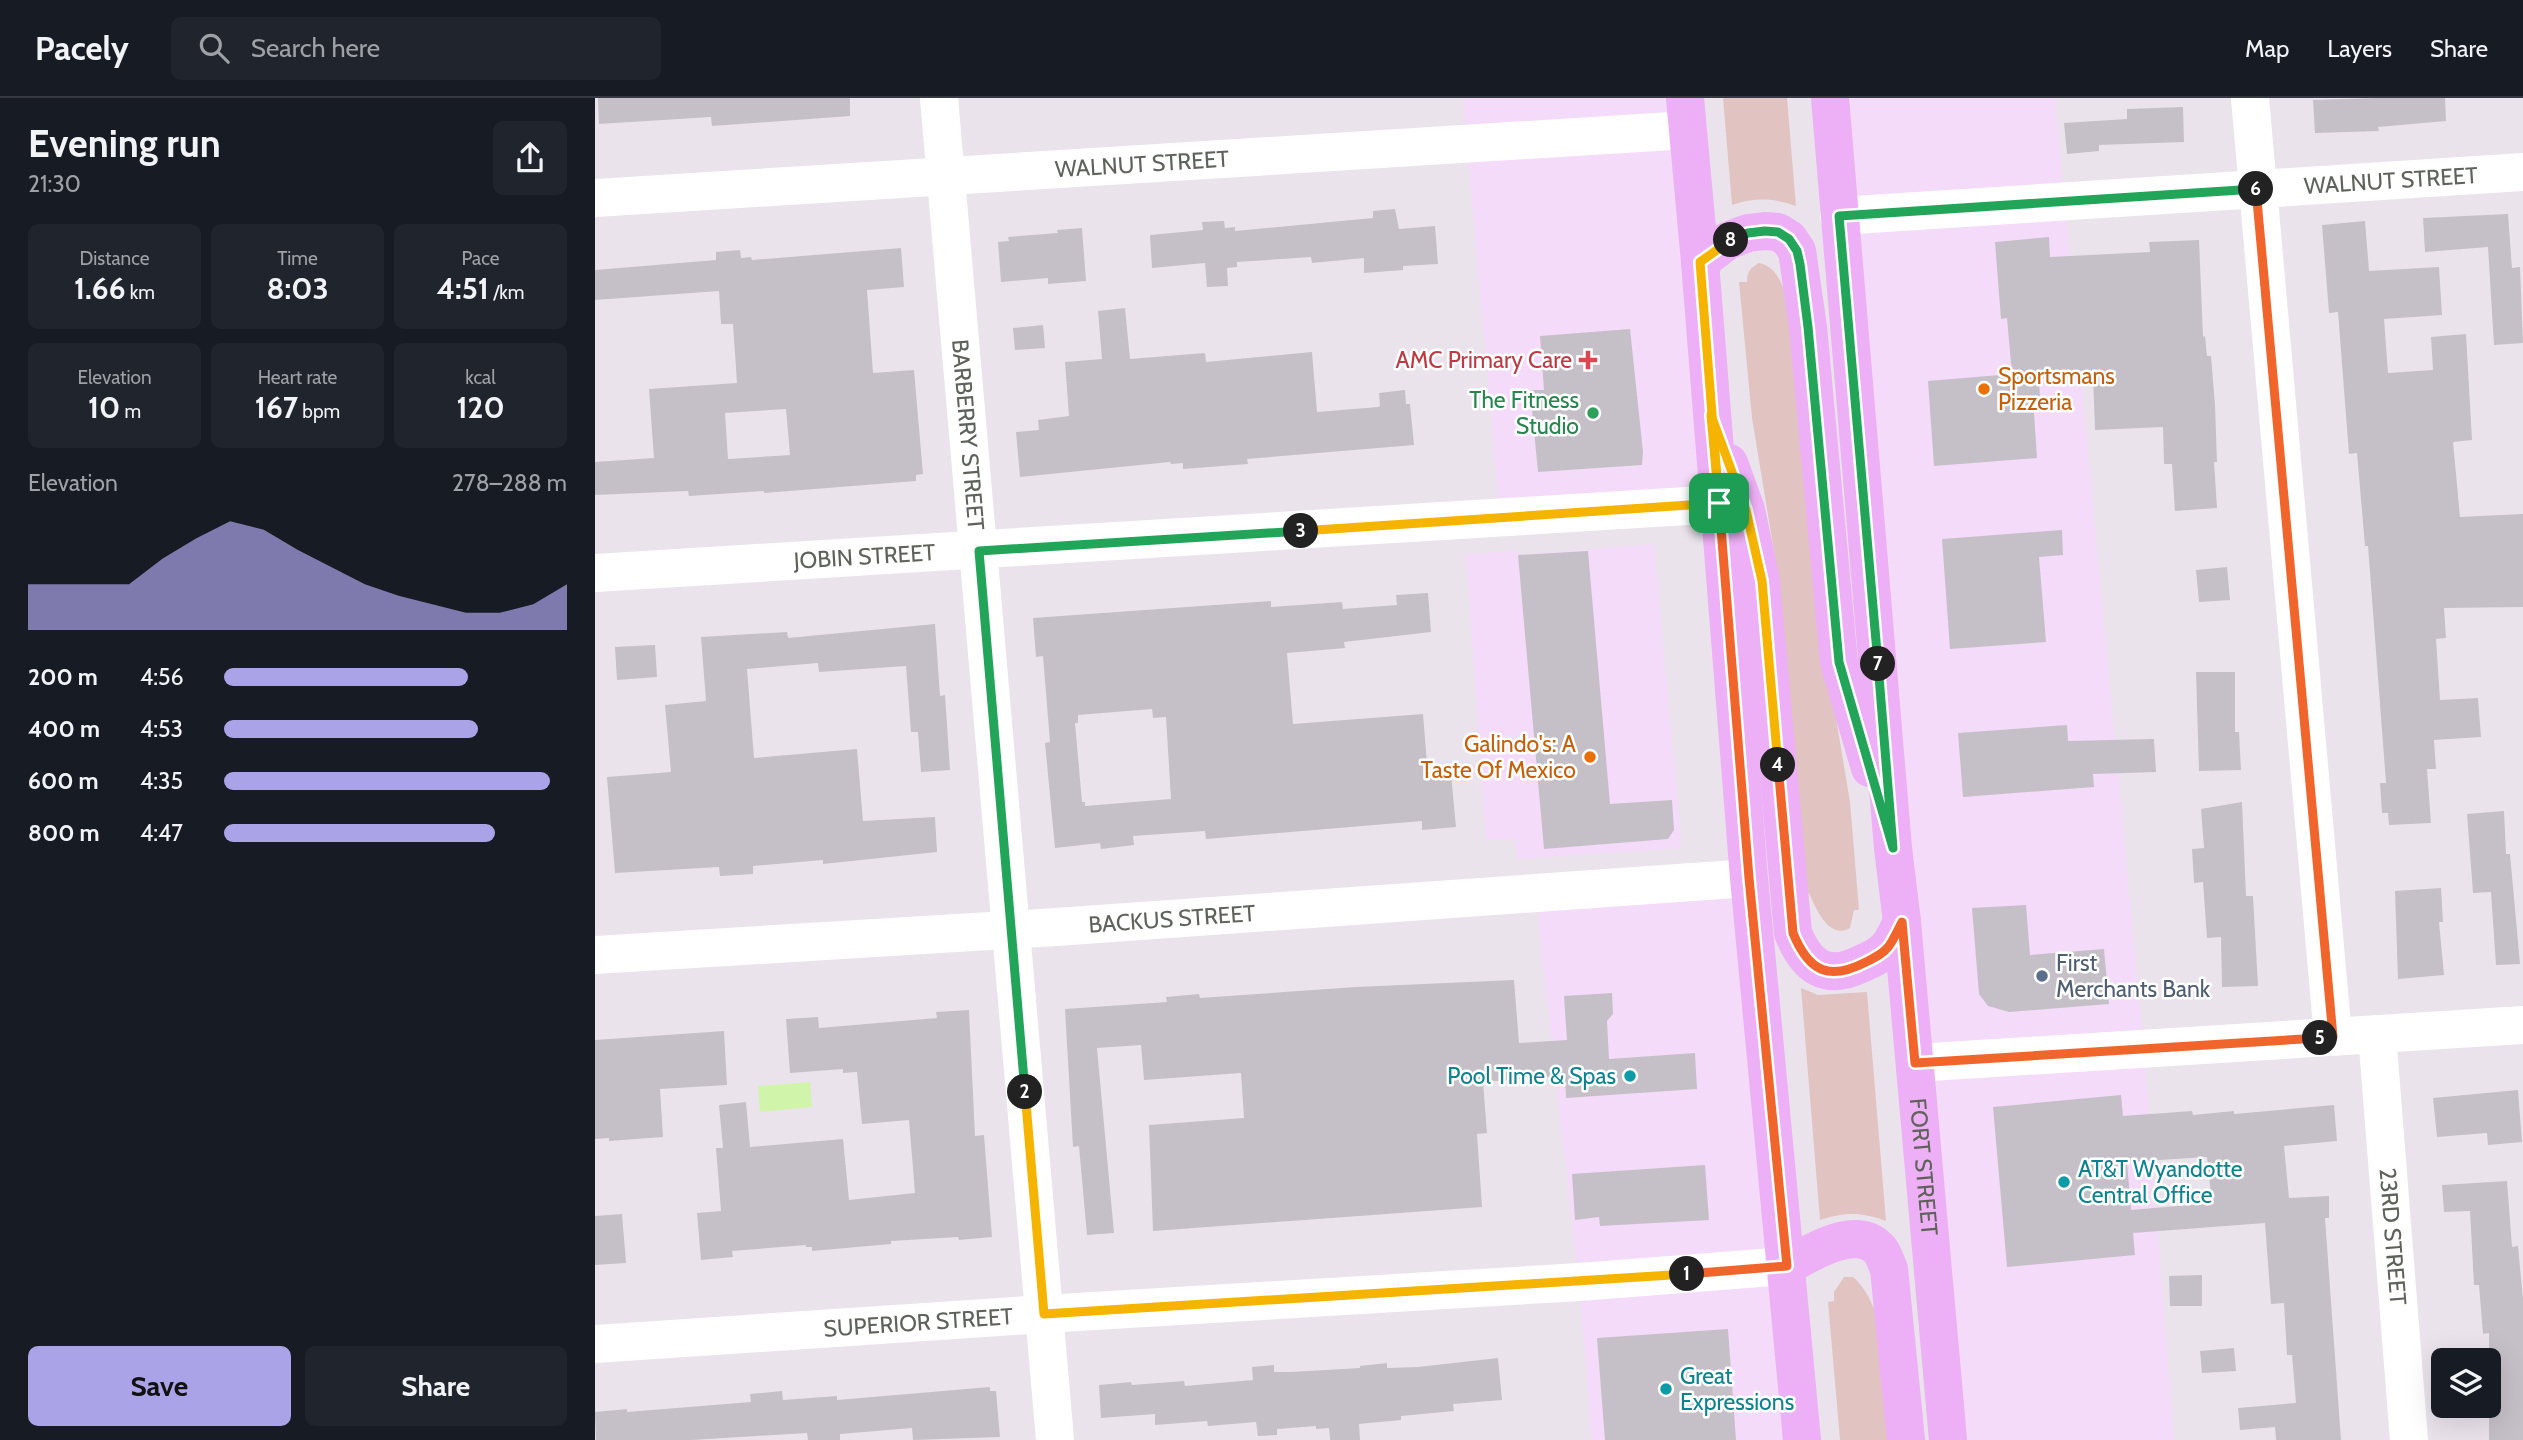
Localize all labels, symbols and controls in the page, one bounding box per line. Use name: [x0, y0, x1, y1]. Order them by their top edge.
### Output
search box: [171, 17, 661, 80]
text: Pacely: [35, 28, 129, 68]
icon: search: [195, 29, 233, 67]
text: Search here: [251, 32, 380, 64]
text: Map: [2245, 34, 2289, 63]
text: Layers: [2327, 34, 2392, 63]
text: Share: [2430, 34, 2488, 63]
text: Evening run: [28, 120, 221, 167]
button: share: [493, 121, 567, 195]
street label: WALNUT STREET: [1054, 145, 1230, 183]
street label: WALNUT STREET: [2303, 161, 2479, 200]
text: 21:30: [28, 170, 81, 198]
pin: 6: [2239, 172, 2273, 206]
text: 6: [2250, 177, 2261, 200]
pin: 8: [1713, 222, 1749, 258]
text: 8: [1725, 228, 1736, 251]
text: Distance: [80, 247, 149, 270]
text: Time: [277, 247, 318, 270]
text: Pace: [462, 247, 499, 270]
text: 1.66: [74, 270, 126, 307]
text: 8:03: [266, 270, 329, 307]
text: 4:51: [436, 270, 489, 307]
text: km: [126, 281, 155, 304]
text: /km: [489, 281, 525, 304]
street label: BARBERRY STREET: [946, 338, 990, 531]
place label: AMC Primary Care: [1396, 346, 1572, 374]
marker: AMC Primary Care: [1578, 350, 1598, 370]
place label: Sportsmans Pizzeria: [1998, 362, 2115, 416]
text: Elevation: [77, 366, 152, 389]
text: Heart rate: [258, 366, 337, 389]
text: kcal: [465, 366, 496, 389]
marker: Sportsmans Pizzeria: [1976, 381, 1992, 397]
place label: The Fitness Studio: [1469, 386, 1579, 440]
text: 10: [88, 389, 120, 426]
text: 167: [255, 389, 298, 426]
text: 120: [456, 389, 505, 426]
text: m: [120, 400, 141, 423]
text: bpm: [298, 400, 340, 423]
marker: The Fitness Studio: [1585, 405, 1601, 421]
text: Elevation: [28, 469, 118, 497]
text: 278–288 m: [452, 469, 567, 497]
pin: [1689, 473, 1749, 533]
icon: arrive: [1700, 484, 1738, 522]
pin: 3: [1283, 514, 1319, 548]
text: 3: [1295, 519, 1306, 542]
street label: JOBIN STREET: [792, 538, 936, 575]
pin: 7: [1861, 646, 1895, 682]
text: 7: [1873, 652, 1882, 675]
text: 200 m: [28, 663, 98, 691]
text: 4:56: [140, 663, 184, 691]
text: 400 m: [28, 715, 100, 743]
text: 4:53: [140, 715, 183, 743]
place label: Galindo's: A Taste Of Mexico: [1421, 730, 1576, 784]
pin: 4: [1761, 748, 1795, 782]
marker: Galindo's: A Taste Of Mexico: [1582, 749, 1598, 765]
text: 4: [1772, 753, 1783, 776]
text: 600 m: [28, 767, 99, 795]
text: 4:35: [140, 767, 183, 795]
text: 800 m: [28, 819, 100, 847]
text: 4:47: [140, 819, 183, 847]
street label: BACKUS STREET: [1087, 899, 1256, 939]
place label: First Merchants Bank: [2056, 949, 2211, 1003]
marker: First Merchants Bank: [2034, 968, 2050, 984]
pin: 5: [2303, 1020, 2337, 1056]
text: 5: [2314, 1026, 2325, 1049]
place label: Pool Time & Spas: [1447, 1062, 1616, 1090]
marker: Pool Time & Spas: [1622, 1068, 1638, 1084]
pin: 2: [1007, 1074, 1043, 1110]
text: 2: [1019, 1080, 1030, 1103]
street label: FORT STREET: [1904, 1097, 1944, 1237]
place label: AT&T Wyandotte Central Office: [2078, 1155, 2243, 1209]
street label: 23RD STREET: [2374, 1167, 2412, 1306]
marker: AT&T Wyandotte Central Office: [2056, 1174, 2072, 1190]
pin: 1: [1669, 1256, 1705, 1292]
text: 1: [1683, 1262, 1690, 1285]
street label: SUPERIOR STREET: [823, 1302, 1014, 1343]
button: Save: [28, 1346, 291, 1426]
button: Share: [305, 1346, 567, 1426]
map controls: [2431, 1348, 2501, 1418]
button: layers: [2431, 1348, 2501, 1418]
place label: Great Expressions: [1680, 1362, 1794, 1416]
marker: Great Expressions: [1658, 1381, 1674, 1397]

